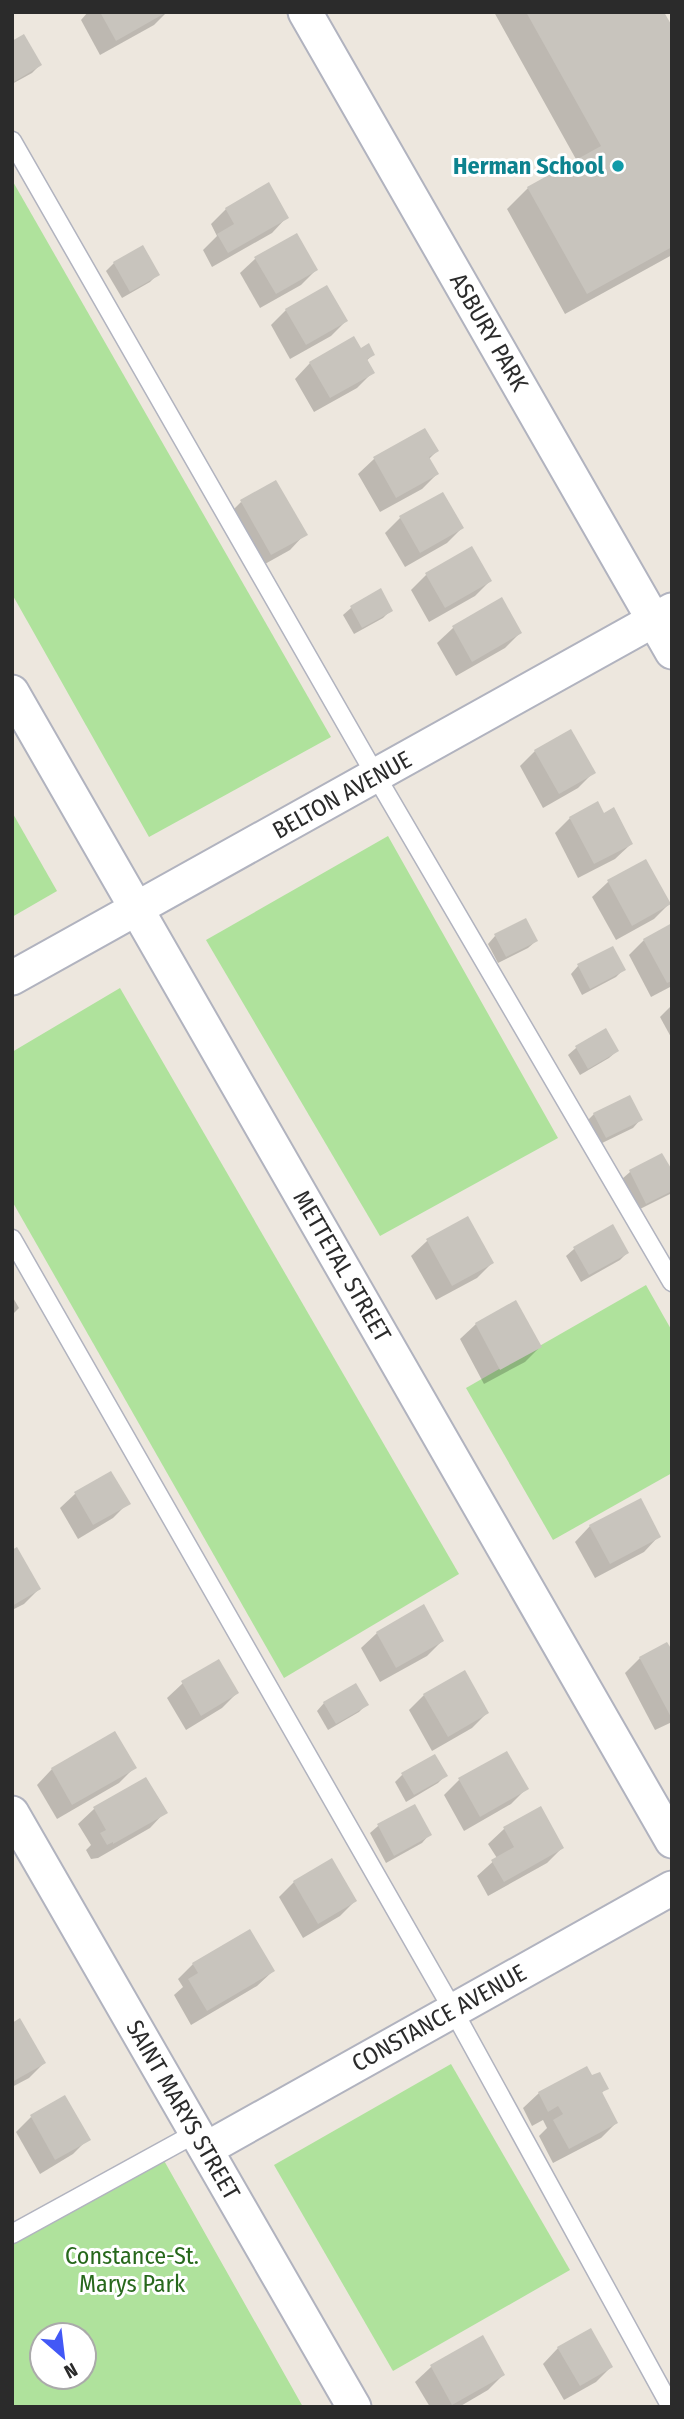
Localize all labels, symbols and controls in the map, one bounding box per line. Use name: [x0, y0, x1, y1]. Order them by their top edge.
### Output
place label: Herman School: [453, 152, 604, 180]
marker: Herman School: [610, 158, 626, 174]
street label: ASBURY PARK: [444, 268, 534, 396]
street label: BELTON AVENUE: [268, 745, 416, 845]
street label: METTETAL STREET: [287, 1185, 397, 1347]
street label: CONSTANCE AVENUE: [347, 1959, 531, 2077]
street label: SAINT MARYS STREET: [120, 2015, 246, 2205]
park label: Constance-St. Marys Park: [65, 2242, 199, 2298]
north arrow: [28, 2321, 98, 2391]
text: N: [60, 2358, 81, 2383]

